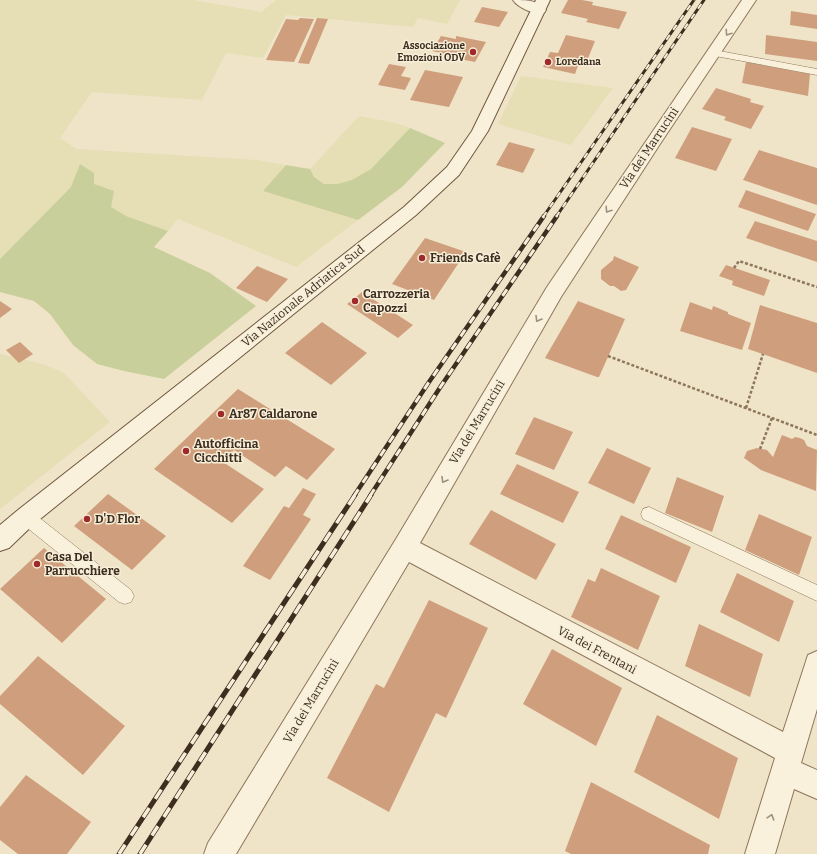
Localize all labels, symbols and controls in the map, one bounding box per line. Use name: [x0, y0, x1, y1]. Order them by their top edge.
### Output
one-way arrow: [726, 28, 733, 35]
place label: Associazione Emozioni ODV: [397, 40, 466, 64]
marker: Associazione Emozioni ODV: [468, 47, 478, 57]
place label: Loredana: [556, 56, 601, 68]
marker: Loredana: [543, 57, 553, 67]
street label: Via dei Marrucini: [617, 104, 682, 191]
one-way arrow: [605, 206, 613, 213]
street label: Via Nazionale Adriatica Sud: [239, 242, 367, 350]
place label: Friends Cafè: [430, 251, 501, 265]
marker: Friends Cafè: [417, 253, 427, 263]
place label: Carrozzeria Capozzi: [363, 287, 430, 315]
marker: Carrozzeria Capozzi: [350, 296, 360, 306]
one-way arrow: [536, 315, 543, 322]
street label: Via dei Marrucini: [446, 377, 508, 467]
place label: Ar87 Caldarone: [229, 407, 318, 421]
marker: Ar87 Caldarone: [216, 409, 226, 419]
place label: Autofficina Cicchitti: [194, 437, 259, 465]
marker: Autofficina Cicchitti: [181, 446, 191, 456]
one-way arrow: [441, 475, 448, 483]
place label: D'D Flor: [95, 512, 141, 526]
marker: D'D Flor: [82, 514, 92, 524]
place label: Casa Del Parrucchiere: [45, 550, 120, 578]
marker: Casa Del Parrucchiere: [32, 559, 42, 569]
street label: Via dei Frentani: [555, 623, 639, 677]
street label: Via dei Marrucini: [280, 656, 342, 746]
one-way arrow: [766, 813, 775, 820]

